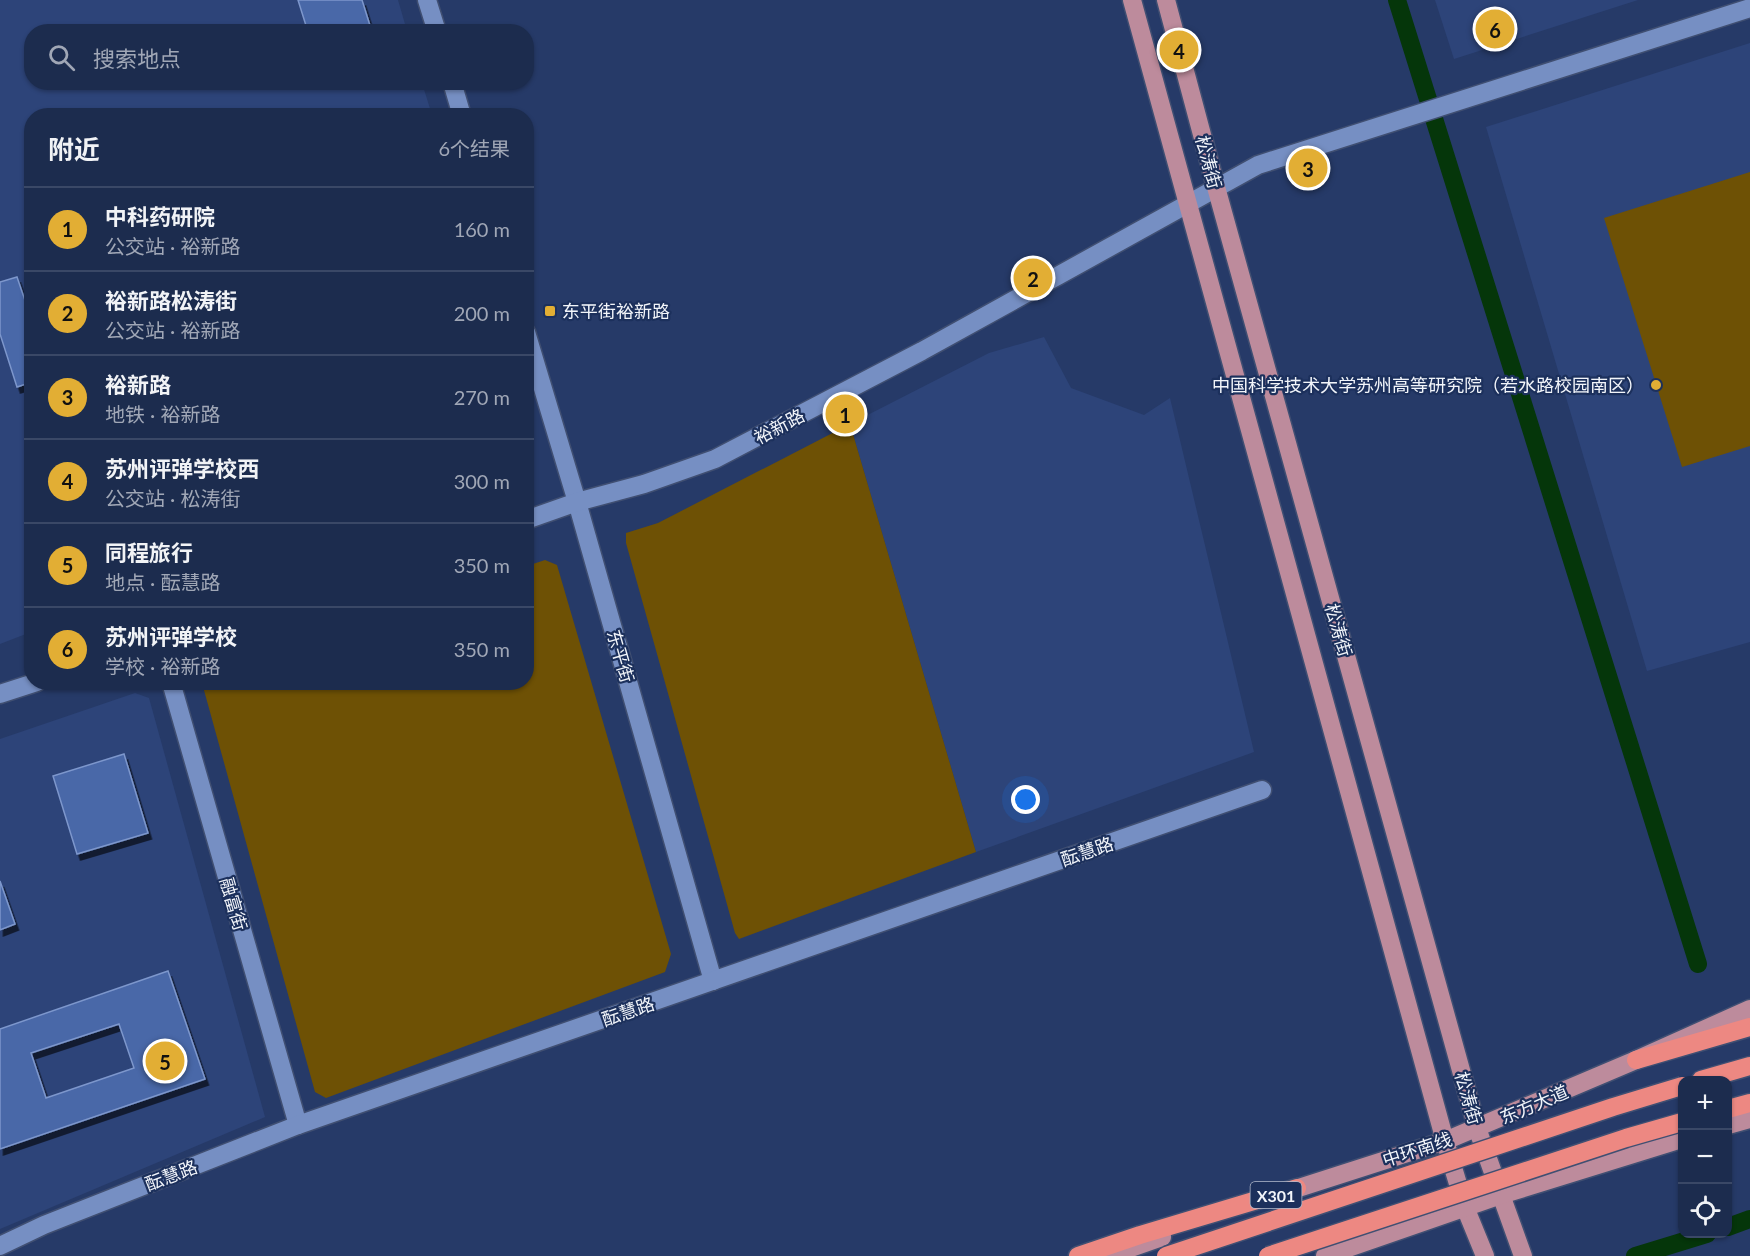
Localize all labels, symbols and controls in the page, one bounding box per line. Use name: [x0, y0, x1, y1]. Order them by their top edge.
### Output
pin: 6: [1476, 6, 1514, 51]
search box: [24, 24, 534, 90]
pin: 4: [1160, 28, 1198, 72]
icon: search: [45, 41, 78, 74]
text: 搜索地点: [93, 45, 181, 72]
text: 附近: [48, 133, 100, 165]
street label: 松涛街: [1191, 133, 1227, 191]
text: 6个结果: [438, 136, 510, 160]
pin: 3: [1288, 146, 1328, 190]
text: 中科药研院: [105, 203, 215, 230]
text: 1: [62, 217, 73, 241]
text: 160 m: [454, 217, 510, 241]
text: 公交站 · 裕新路: [105, 234, 240, 258]
pin: 2: [1014, 256, 1052, 300]
text: 裕新路松涛街: [105, 287, 237, 314]
place label: 东平街裕新路: [562, 300, 670, 322]
text: 2: [62, 301, 73, 325]
text: 200 m: [454, 301, 510, 325]
marker: 东平街裕新路: [543, 304, 557, 318]
text: 公交站 · 裕新路: [105, 318, 240, 342]
text: 裕新路: [105, 371, 171, 398]
place label: 中国科学技术大学苏州高等研究院（若水路校园南区）: [1212, 374, 1644, 396]
marker: 中国科学技术大学苏州高等研究院（若水路校园南区）: [1649, 378, 1663, 392]
text: 3: [62, 385, 73, 409]
text: 270 m: [454, 385, 510, 409]
pin: 1: [826, 392, 864, 436]
text: 地铁 · 裕新路: [105, 402, 220, 426]
street label: 裕新路: [750, 404, 808, 448]
text: 苏州评弹学校西: [105, 455, 259, 482]
text: 4: [62, 469, 73, 493]
text: 300 m: [454, 469, 510, 493]
text: 公交站 · 松涛街: [105, 486, 240, 510]
text: 同程旅行: [105, 539, 193, 566]
text: 5: [62, 553, 73, 577]
text: 350 m: [454, 553, 510, 577]
text: 地点 · 酝慧路: [105, 570, 220, 594]
street label: 松涛街: [1321, 601, 1357, 659]
text: 苏州评弹学校: [105, 623, 237, 650]
street label: 东平街: [603, 627, 639, 685]
text: 6: [62, 637, 73, 661]
text: 350 m: [454, 637, 510, 661]
text: 学校 · 裕新路: [105, 654, 220, 678]
your location: [1011, 785, 1040, 814]
street label: 酝慧路: [1058, 832, 1116, 870]
street label: 融富街: [216, 875, 252, 933]
street label: 酝慧路: [599, 992, 657, 1030]
pin: 5: [146, 1038, 184, 1084]
street label: 松涛街: [1451, 1069, 1487, 1127]
map controls: [1678, 1076, 1732, 1238]
button: +: [1678, 1076, 1732, 1130]
street label: 东方大道: [1497, 1080, 1571, 1128]
street label: 中环南线: [1379, 1127, 1455, 1171]
button: −: [1678, 1130, 1732, 1184]
street label: 酝慧路: [142, 1155, 200, 1195]
road number: X301: [1250, 1182, 1302, 1208]
button: locate: [1678, 1184, 1732, 1238]

